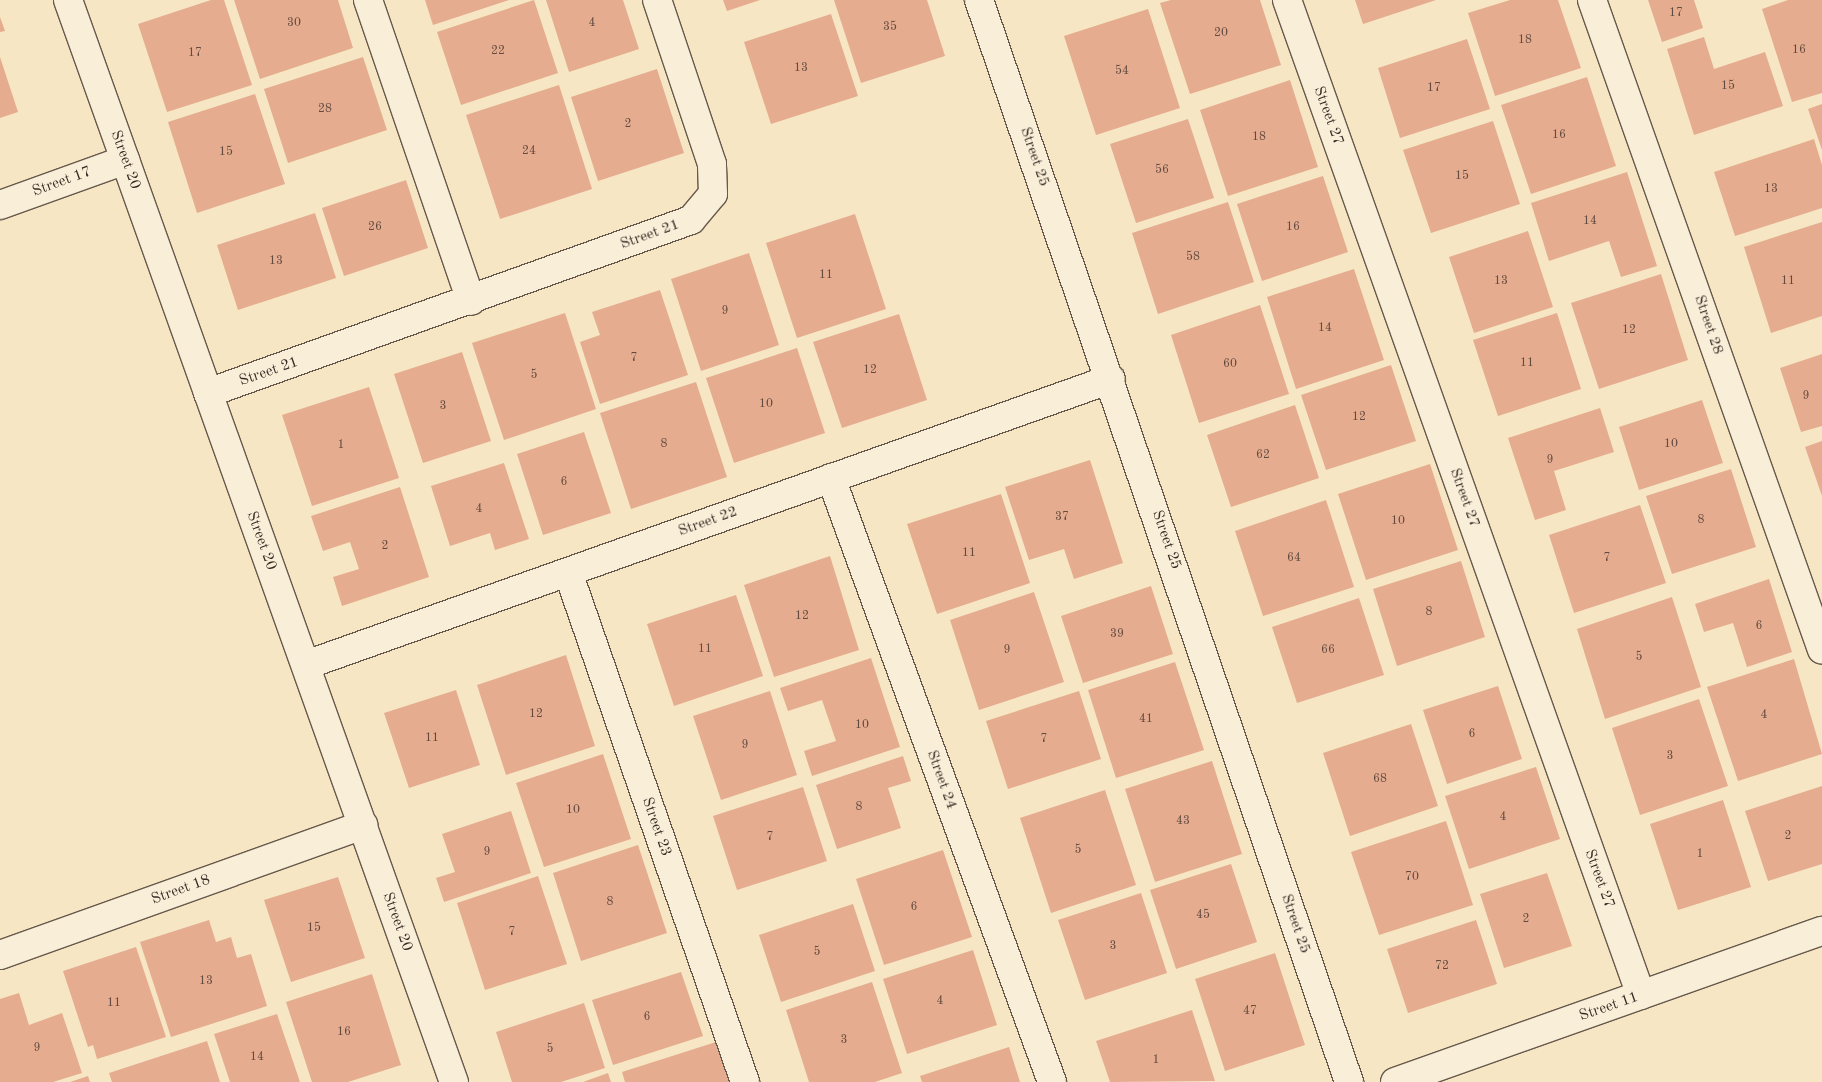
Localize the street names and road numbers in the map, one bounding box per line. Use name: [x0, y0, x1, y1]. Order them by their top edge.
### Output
street label: Street 27: [1309, 84, 1347, 148]
street label: Street 25: [1016, 125, 1052, 189]
street label: Street 20: [106, 128, 144, 192]
street label: Street 17: [30, 163, 94, 201]
street label: Street 21: [618, 216, 682, 254]
street label: Street 28: [1690, 293, 1726, 357]
street label: Street 21: [237, 354, 301, 390]
street label: Street 27: [1445, 466, 1483, 530]
street label: Street 22: [676, 503, 740, 541]
street label: Street 25: [1148, 508, 1184, 572]
street label: Street 20: [242, 509, 280, 573]
street label: Street 24: [922, 748, 960, 812]
street label: Street 23: [638, 795, 674, 859]
street label: Street 27: [1580, 847, 1618, 911]
street label: Street 18: [149, 871, 213, 909]
street label: Street 20: [378, 890, 416, 954]
street label: Street 25: [1277, 892, 1313, 956]
street label: Street 11: [1577, 989, 1641, 1025]

